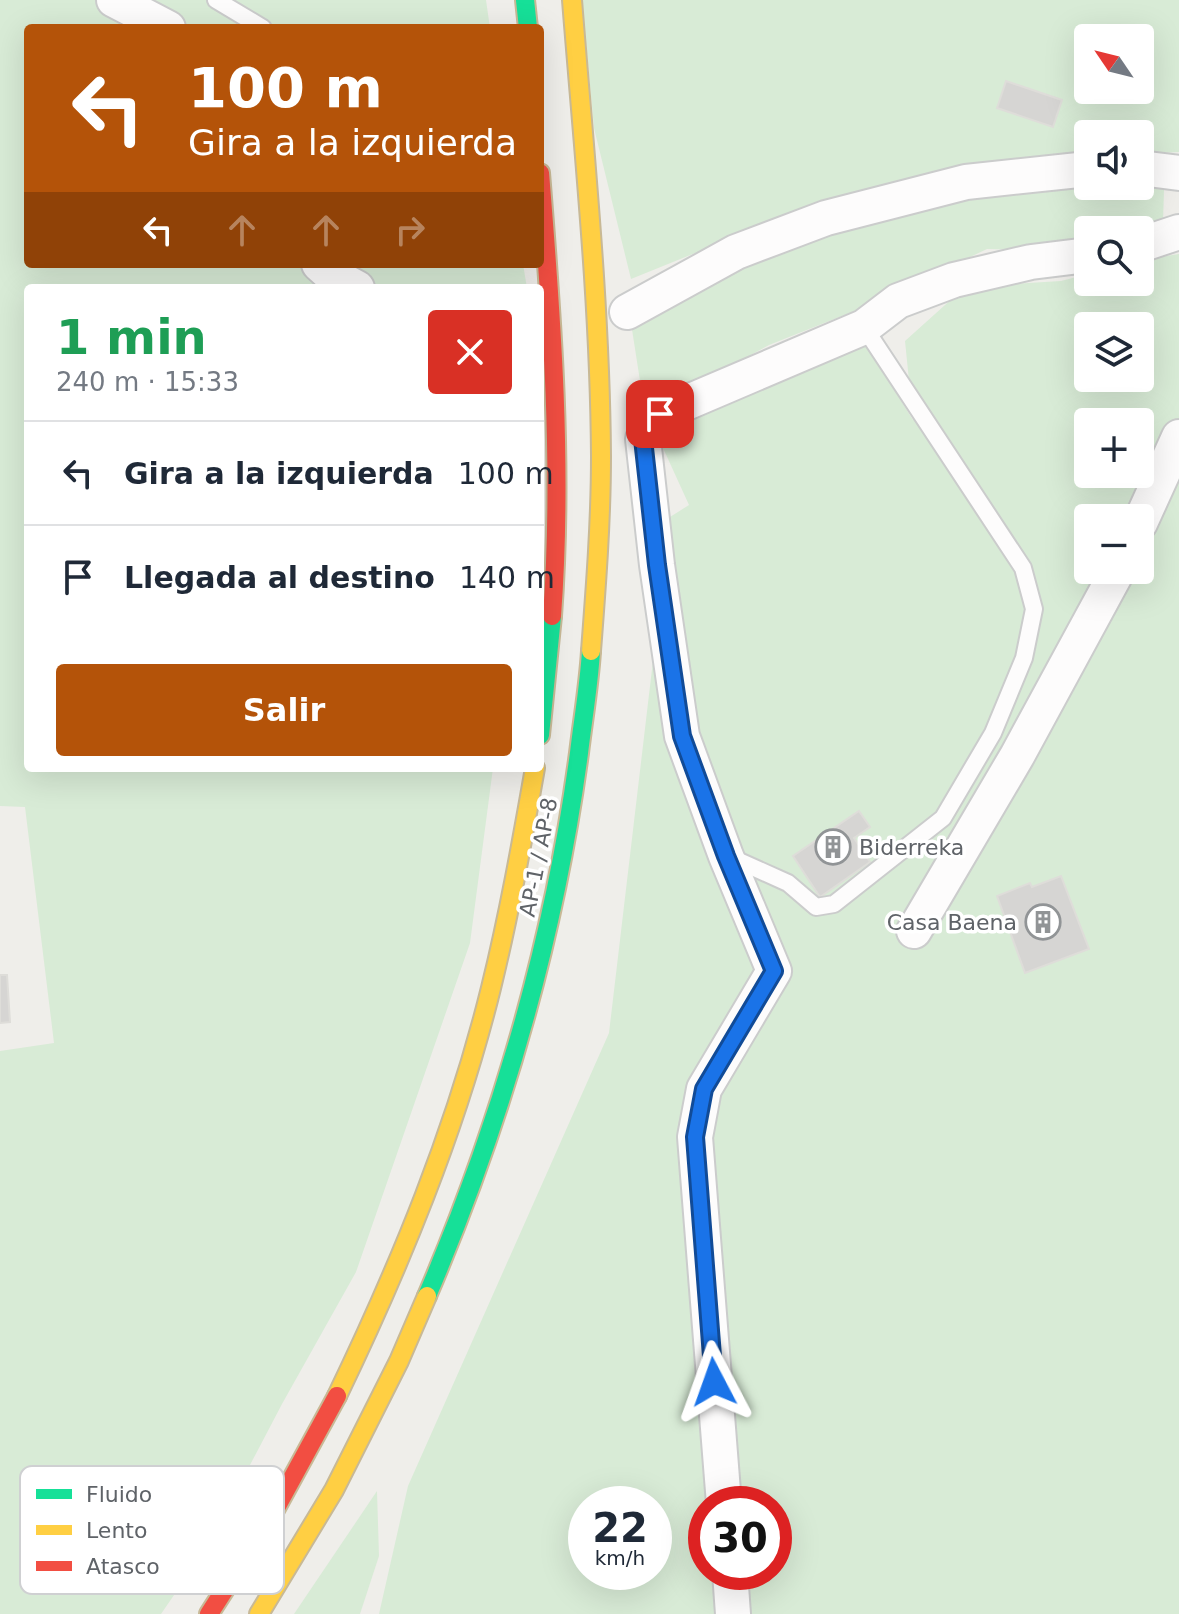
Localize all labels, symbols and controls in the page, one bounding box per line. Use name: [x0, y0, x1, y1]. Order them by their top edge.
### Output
north arrow: [1074, 24, 1154, 104]
map controls: [1074, 24, 1154, 584]
text: 100 m: [188, 55, 383, 120]
icon: left: [56, 56, 160, 160]
button: sound: [1074, 120, 1154, 200]
text: Gira a la izquierda: [188, 122, 517, 163]
icon: left: [136, 208, 180, 252]
icon: ahead: [220, 208, 264, 252]
icon: ahead: [304, 208, 348, 252]
icon: right: [388, 208, 432, 252]
button: search: [1074, 216, 1154, 296]
text: 1 min: [56, 309, 207, 365]
button: close: [428, 310, 512, 394]
button: layers: [1074, 312, 1154, 392]
text: 240 m · 15:33: [56, 367, 239, 397]
pin: [626, 380, 694, 448]
icon: arrive: [638, 392, 682, 436]
button: +: [1074, 408, 1154, 488]
icon: left: [56, 451, 100, 495]
text: Gira a la izquierda: [124, 456, 434, 491]
text: 100 m: [458, 456, 554, 491]
button: −: [1074, 504, 1154, 584]
icon: arrive: [56, 555, 100, 599]
text: Llegada al destino: [124, 560, 435, 595]
text: 140 m: [459, 560, 555, 595]
button: Salir: [56, 664, 512, 756]
street label: AP-1 / AP-8: [515, 795, 562, 919]
building icon: Biderreka: [814, 828, 852, 866]
place label: Biderreka: [859, 835, 964, 860]
building icon: Casa Baena: [1024, 903, 1062, 941]
place label: Casa Baena: [887, 910, 1017, 935]
position arrow: [672, 1340, 756, 1424]
legend: [20, 1466, 284, 1594]
text: Fluido: [86, 1482, 152, 1507]
speed limit sign: 30: [688, 1486, 792, 1590]
text: 22: [592, 1505, 648, 1551]
text: Lento: [86, 1518, 147, 1543]
text: km/h: [595, 1546, 645, 1570]
text: Atasco: [86, 1554, 160, 1579]

